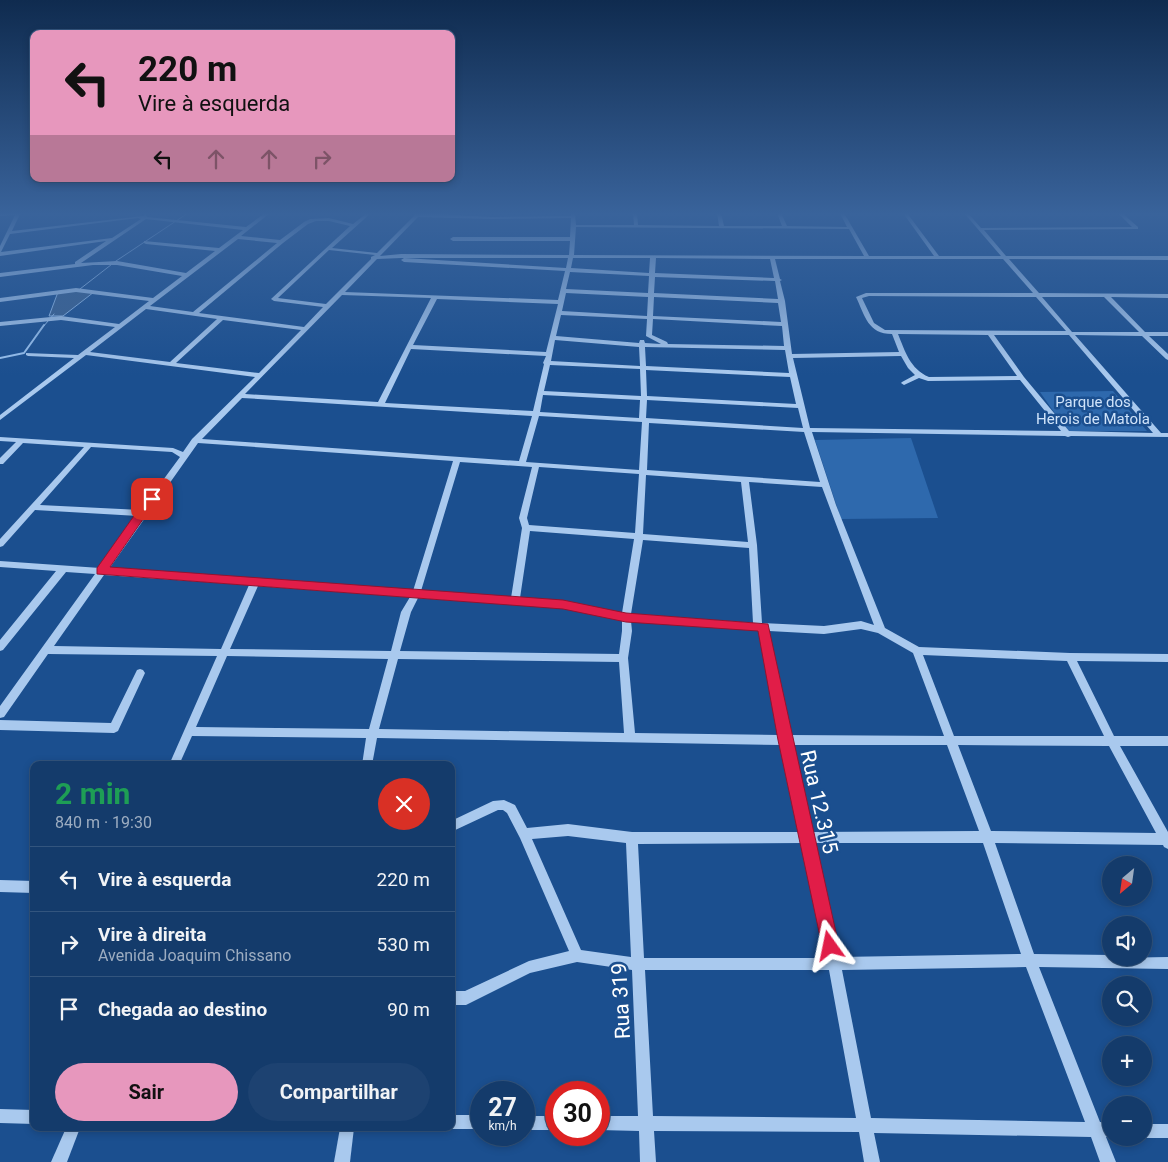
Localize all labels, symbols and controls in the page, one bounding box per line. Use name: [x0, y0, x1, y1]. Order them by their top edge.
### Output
text: 220 m: [138, 49, 237, 90]
icon: left: [55, 50, 120, 115]
text: Vire à esquerda: [138, 91, 290, 116]
icon: left: [149, 145, 177, 173]
icon: ahead: [202, 145, 230, 173]
icon: ahead: [255, 145, 283, 173]
icon: right: [308, 145, 336, 173]
park label: Parque dos Herois de Matola: [1036, 393, 1150, 428]
pin: [131, 478, 173, 520]
icon: arrive: [138, 485, 166, 513]
street label: Rua 12.315: [795, 748, 843, 856]
text: 2 min: [55, 776, 130, 811]
button: close: [378, 778, 430, 830]
text: 840 m · 19:30: [55, 813, 152, 832]
north arrow: [1102, 856, 1152, 906]
map controls: [1102, 856, 1152, 1146]
icon: left: [55, 865, 83, 893]
text: Vire à esquerda: [98, 868, 231, 891]
text: 220 m: [377, 868, 430, 891]
button: sound: [1102, 916, 1152, 966]
position arrow: [803, 919, 855, 971]
text: Vire à direita: [98, 923, 207, 946]
icon: right: [55, 930, 83, 958]
text: 530 m: [377, 933, 430, 956]
text: Avenida Joaquim Chissano: [98, 946, 291, 965]
street label: Rua 319: [607, 962, 635, 1040]
button: search: [1102, 976, 1152, 1026]
icon: arrive: [55, 995, 83, 1023]
text: Chegada ao destino: [98, 998, 267, 1021]
text: 90 m: [387, 998, 430, 1021]
button: +: [1102, 1036, 1152, 1086]
button: Sair: [55, 1063, 238, 1121]
button: Compartilhar: [248, 1063, 430, 1121]
speed limit sign: 30: [545, 1081, 610, 1146]
text: 27: [488, 1093, 517, 1122]
button: −: [1102, 1096, 1152, 1146]
text: km/h: [488, 1119, 517, 1133]

